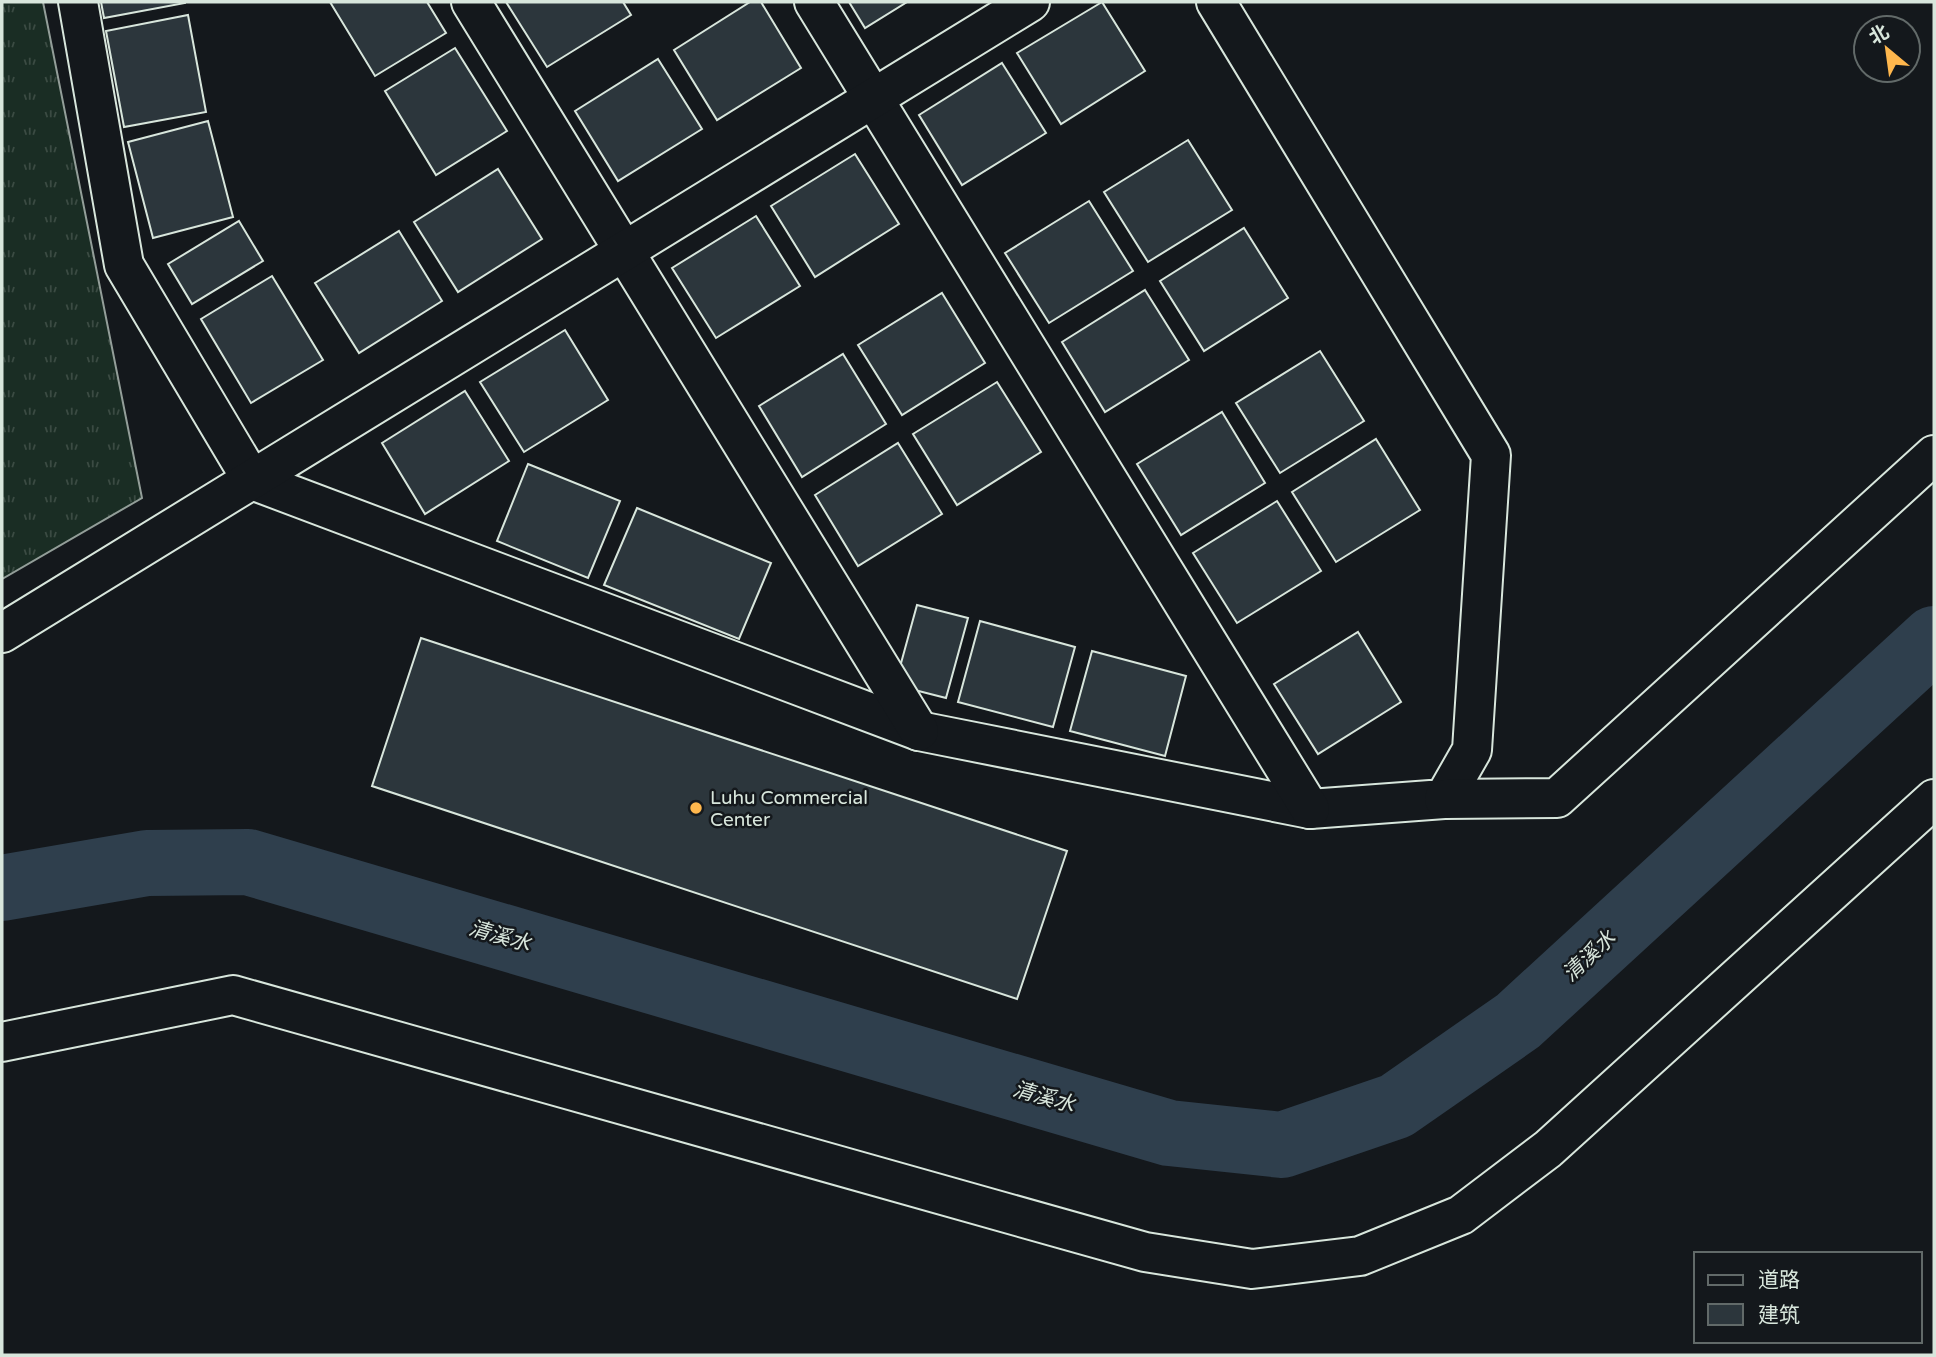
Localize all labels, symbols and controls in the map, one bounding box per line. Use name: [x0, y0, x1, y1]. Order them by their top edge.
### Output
north arrow: [1852, 14, 1922, 84]
text: 北: [1866, 21, 1893, 49]
place label: Luhu Commercial Center: [710, 787, 868, 831]
marker: Luhu Commercial Center: [688, 800, 704, 816]
water label: 清溪水: [466, 916, 535, 957]
water label: 清溪水: [1558, 925, 1622, 987]
water label: 清溪水: [1010, 1077, 1079, 1118]
legend: [1694, 1252, 1922, 1343]
text: 道路: [1758, 1268, 1800, 1293]
text: 建筑: [1758, 1303, 1800, 1328]

